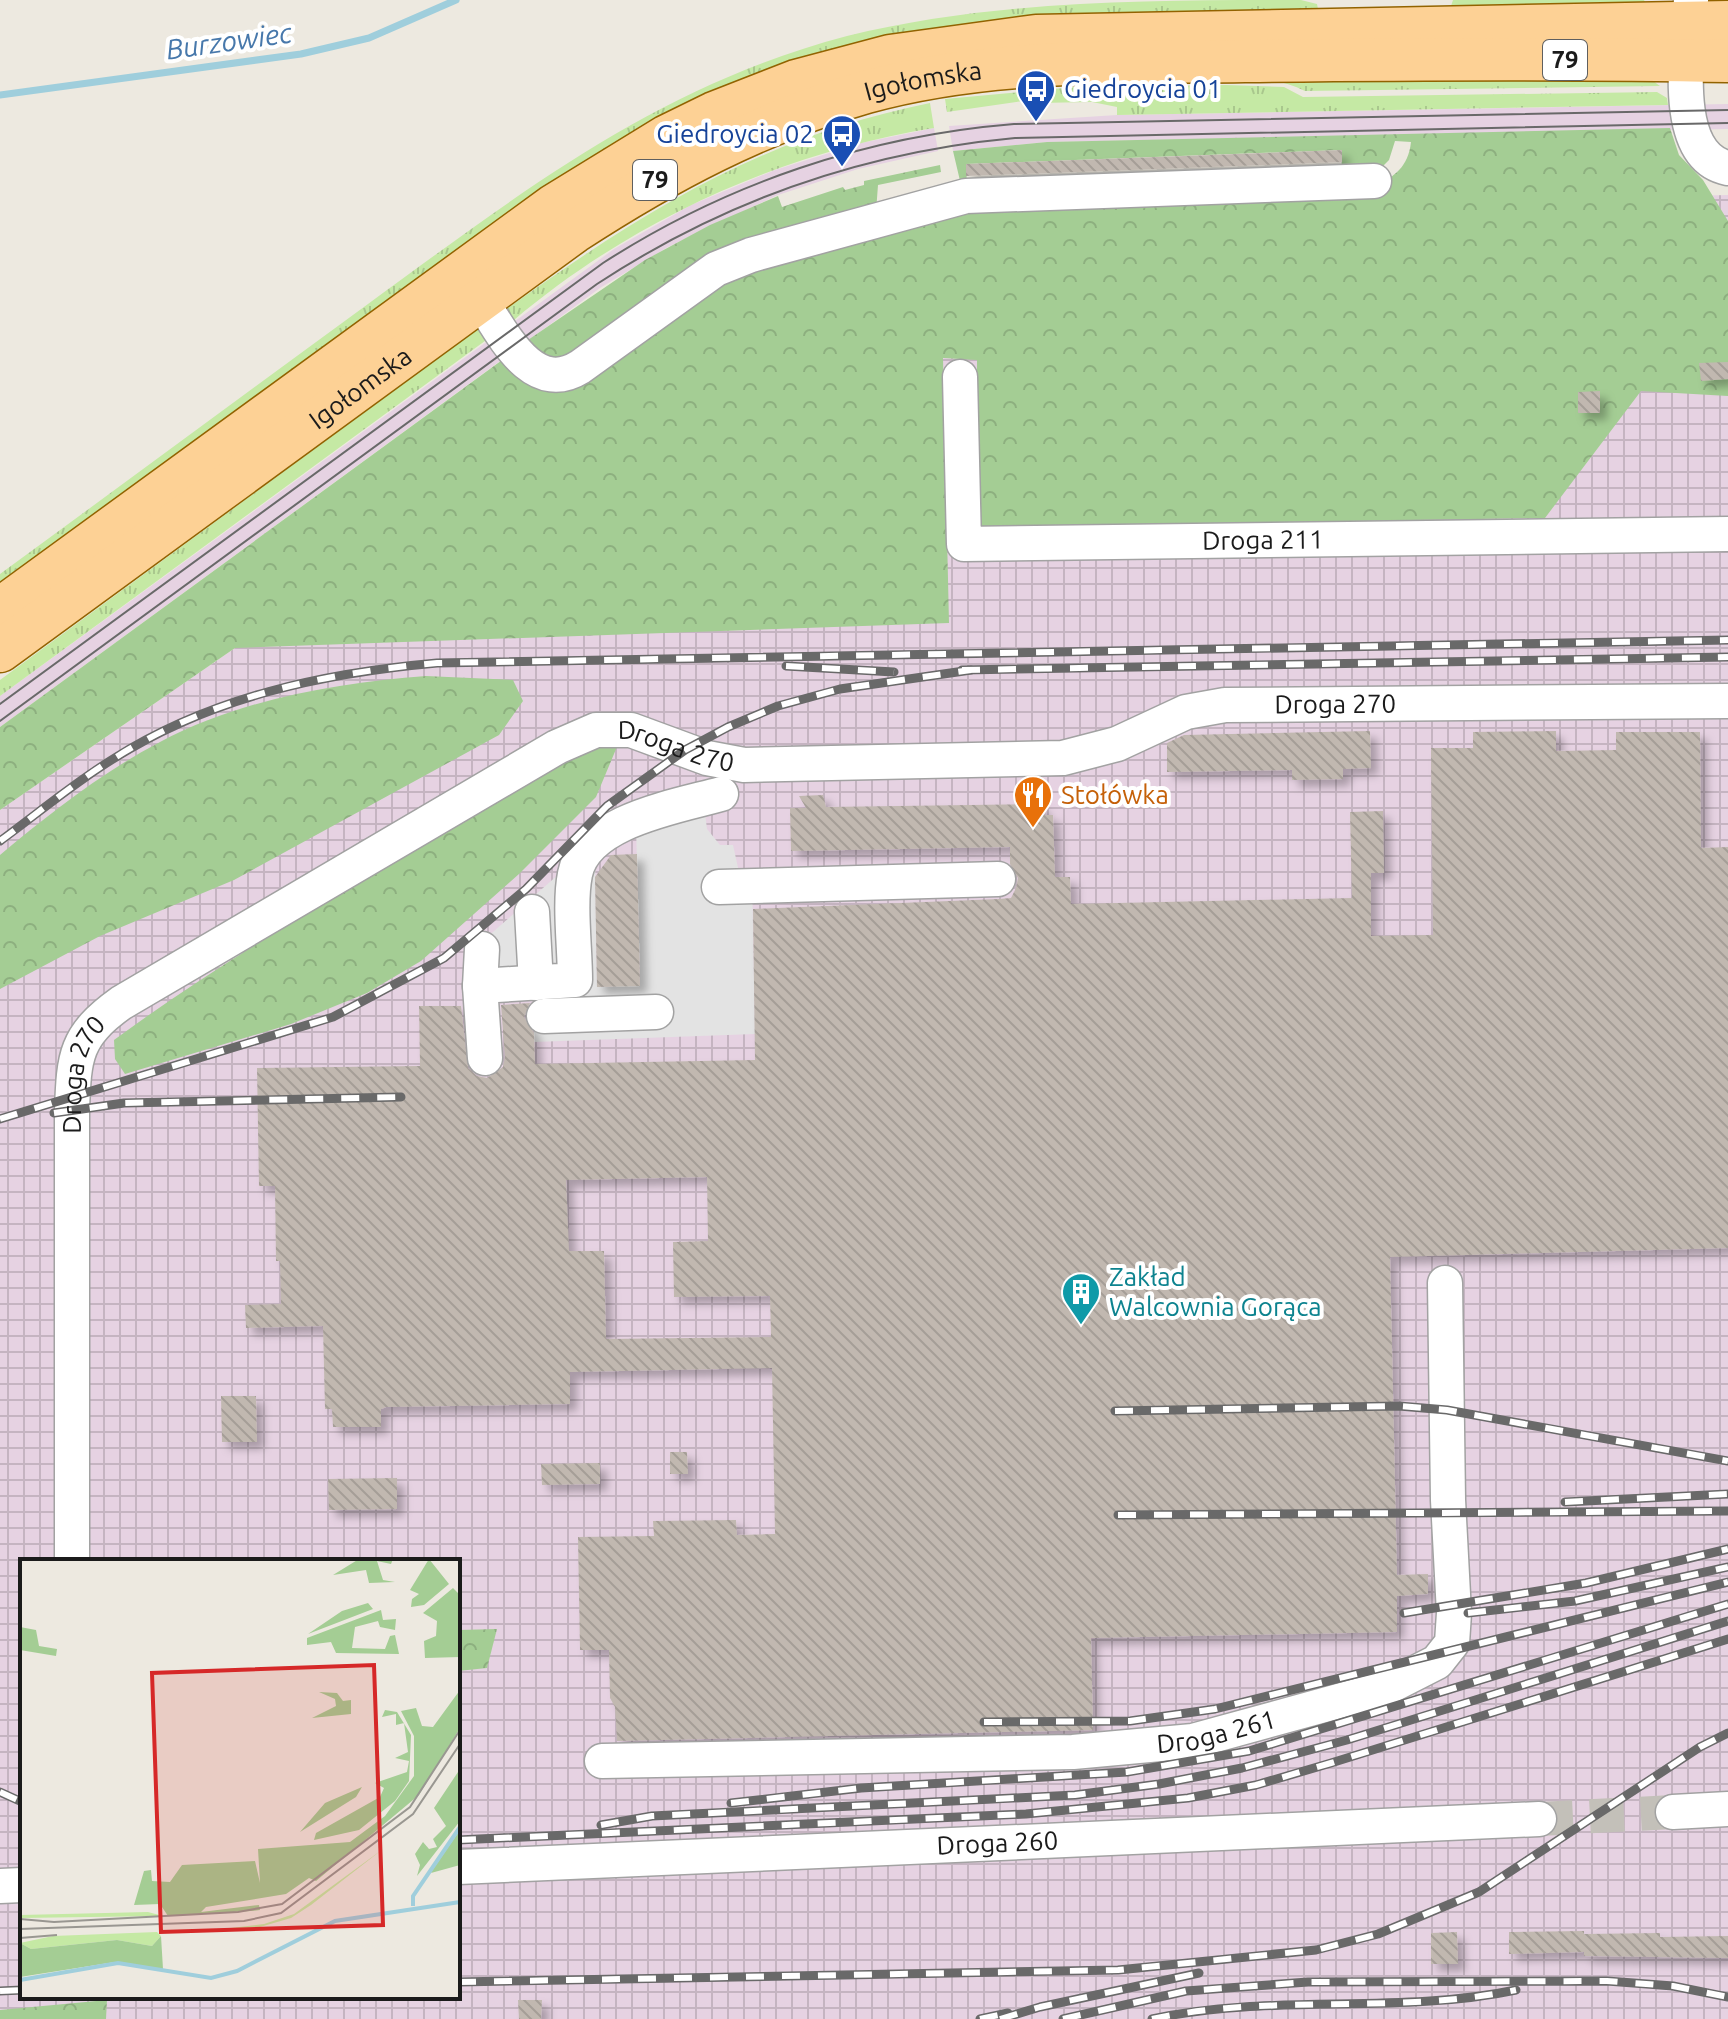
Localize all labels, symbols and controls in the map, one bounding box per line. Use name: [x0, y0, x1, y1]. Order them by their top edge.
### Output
water label: Burzowiec: [164, 16, 295, 65]
road number: 79: [1543, 40, 1587, 80]
street label: Igołomska: [861, 55, 983, 106]
bus stop icon: Giedroycia 01: [1015, 68, 1057, 123]
place label: Giedroycia 01: [1064, 74, 1222, 103]
bus stop icon: Giedroycia 02: [821, 113, 863, 168]
place label: Giedroycia 02: [656, 119, 814, 148]
road number: 79: [633, 160, 677, 200]
street label: Igołomska: [303, 341, 417, 434]
street label: Droga 211: [1202, 524, 1324, 555]
street label: Droga 270: [1274, 689, 1396, 719]
street label: Droga 270: [618, 715, 737, 777]
restaurant icon: Stołówka: [1012, 774, 1054, 829]
place label: Stołówka: [1061, 780, 1169, 809]
street label: Droga 270: [57, 1009, 111, 1134]
place label: Zakład Walcownia Gorąca: [1109, 1262, 1322, 1321]
building icon: Zakład Walcownia Gorąca: [1060, 1271, 1102, 1326]
inset map: [20, 1559, 460, 1999]
street label: Droga 261: [1155, 1704, 1279, 1758]
street label: Droga 260: [936, 1825, 1059, 1860]

